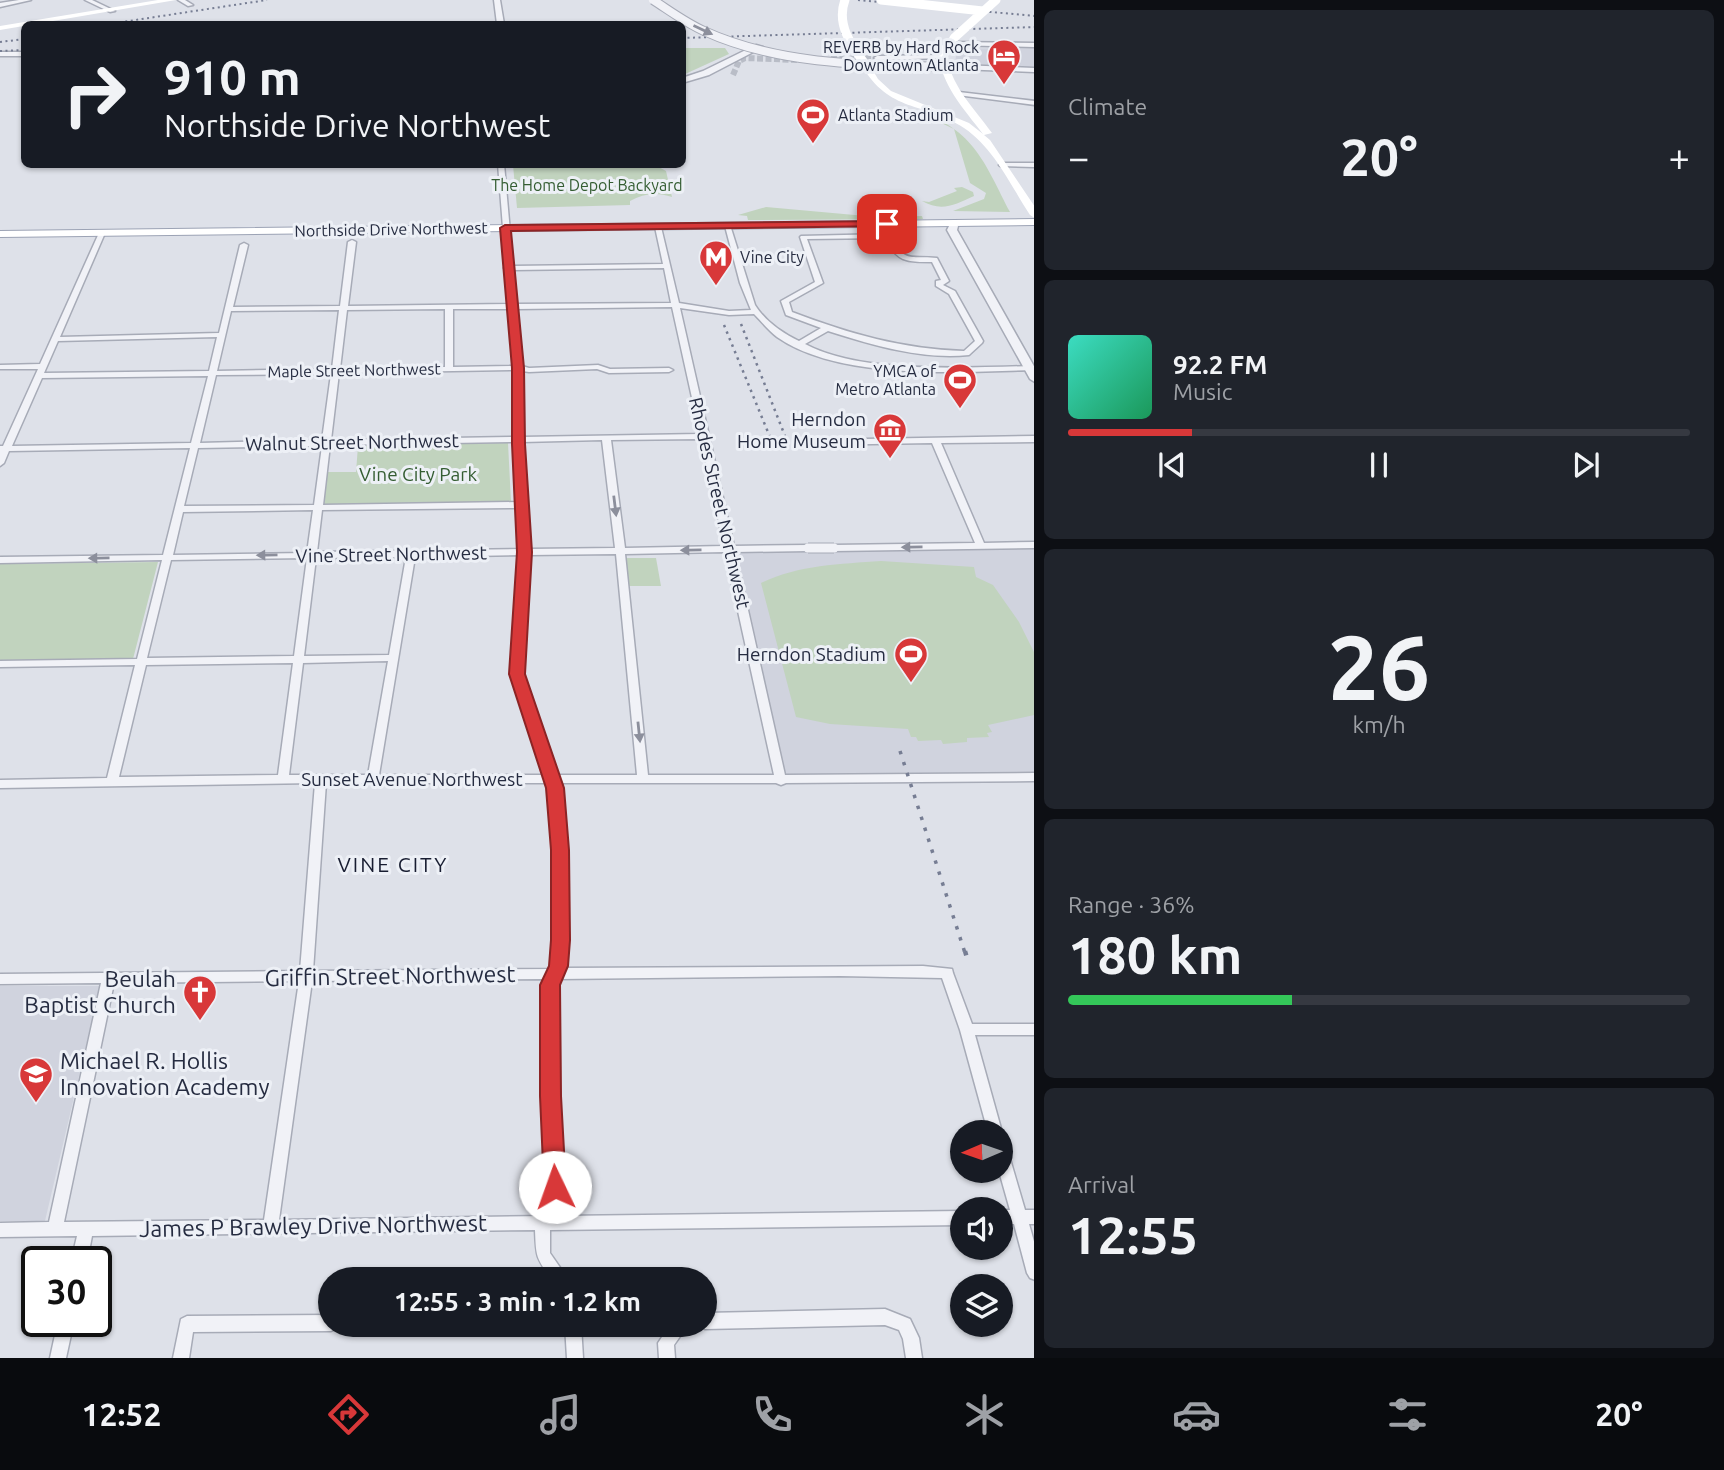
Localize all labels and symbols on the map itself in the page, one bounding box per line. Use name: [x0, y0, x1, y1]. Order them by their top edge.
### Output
one-way arrow: [693, 24, 713, 36]
hotel icon: REVERB by Hard Rock Downtown Atlanta: [985, 37, 1023, 86]
place label: REVERB by Hard Rock Downtown Atlanta: [823, 38, 979, 74]
sports icon: Atlanta Stadium: [794, 96, 832, 145]
place label: Atlanta Stadium: [838, 106, 953, 124]
park label: The Home Depot Backyard: [491, 176, 683, 194]
pin: [857, 194, 917, 254]
street label: Northside Drive Northwest: [294, 218, 488, 240]
metro station icon: Vine City: [697, 238, 735, 287]
place label: Vine City: [740, 248, 804, 266]
street label: Maple Street Northwest: [267, 359, 441, 381]
sports icon: YMCA of Metro Atlanta: [941, 361, 979, 410]
place label: YMCA of Metro Atlanta: [835, 362, 937, 398]
street label: Rhodes Street Northwest: [685, 395, 755, 611]
place label: Herndon Home Museum: [737, 408, 866, 452]
museum icon: Herndon Home Museum: [871, 411, 909, 460]
street label: Walnut Street Northwest: [245, 429, 460, 455]
park label: Vine City Park: [359, 463, 477, 485]
one-way arrow: [609, 495, 620, 517]
street label: Vine Street Northwest: [295, 541, 487, 567]
one-way arrow: [901, 541, 923, 553]
one-way arrow: [680, 544, 702, 556]
one-way arrow: [256, 550, 278, 561]
one-way arrow: [88, 553, 110, 564]
sports icon: Herndon Stadium: [892, 635, 930, 684]
place label: Herndon Stadium: [737, 643, 886, 665]
one-way arrow: [633, 721, 644, 743]
street label: Sunset Avenue Northwest: [301, 768, 523, 790]
district label: VINE CITY: [337, 852, 449, 876]
street label: Griffin Street Northwest: [264, 961, 516, 990]
place label: Beulah Baptist Church: [24, 966, 176, 1017]
church icon: Beulah Baptist Church: [181, 973, 219, 1022]
place label: Michael R. Hollis Innovation Academy: [60, 1048, 270, 1099]
school or university icon: Michael R. Hollis Innovation Academy: [17, 1055, 55, 1104]
north arrow: [950, 1120, 1013, 1183]
position arrow: [518, 1150, 592, 1224]
street label: James P Brawley Drive Northwest: [139, 1210, 487, 1241]
speed limit sign: 30: [21, 1246, 112, 1337]

